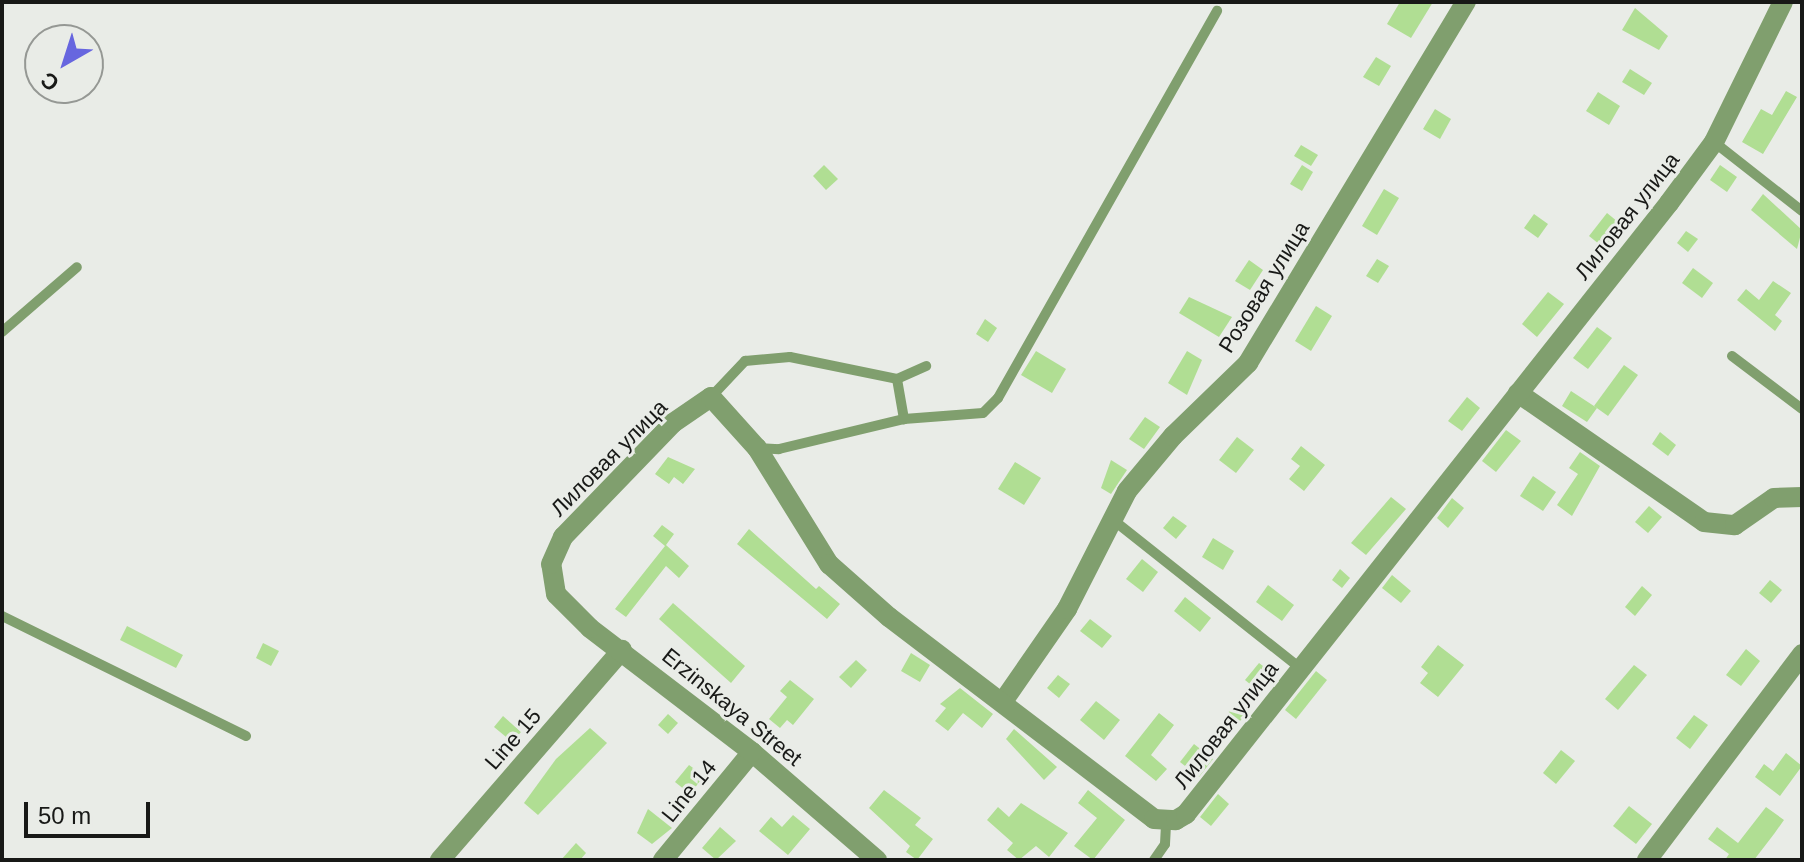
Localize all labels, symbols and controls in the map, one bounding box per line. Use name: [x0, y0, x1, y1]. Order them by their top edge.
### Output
north arrow: [24, 24, 104, 104]
text: С: [36, 67, 64, 96]
street label: Лиловая улица: [1569, 147, 1685, 285]
street label: Розовая улица: [1213, 216, 1315, 358]
street label: Лиловая улица: [545, 394, 673, 522]
street label: Erzinskaya Street: [657, 642, 807, 772]
street label: Лиловая улица: [1168, 656, 1284, 794]
street label: Line 15: [479, 703, 547, 775]
street label: Line 14: [656, 755, 722, 827]
scale bar: [28, 786, 154, 836]
text: 50 m: [38, 802, 91, 829]

